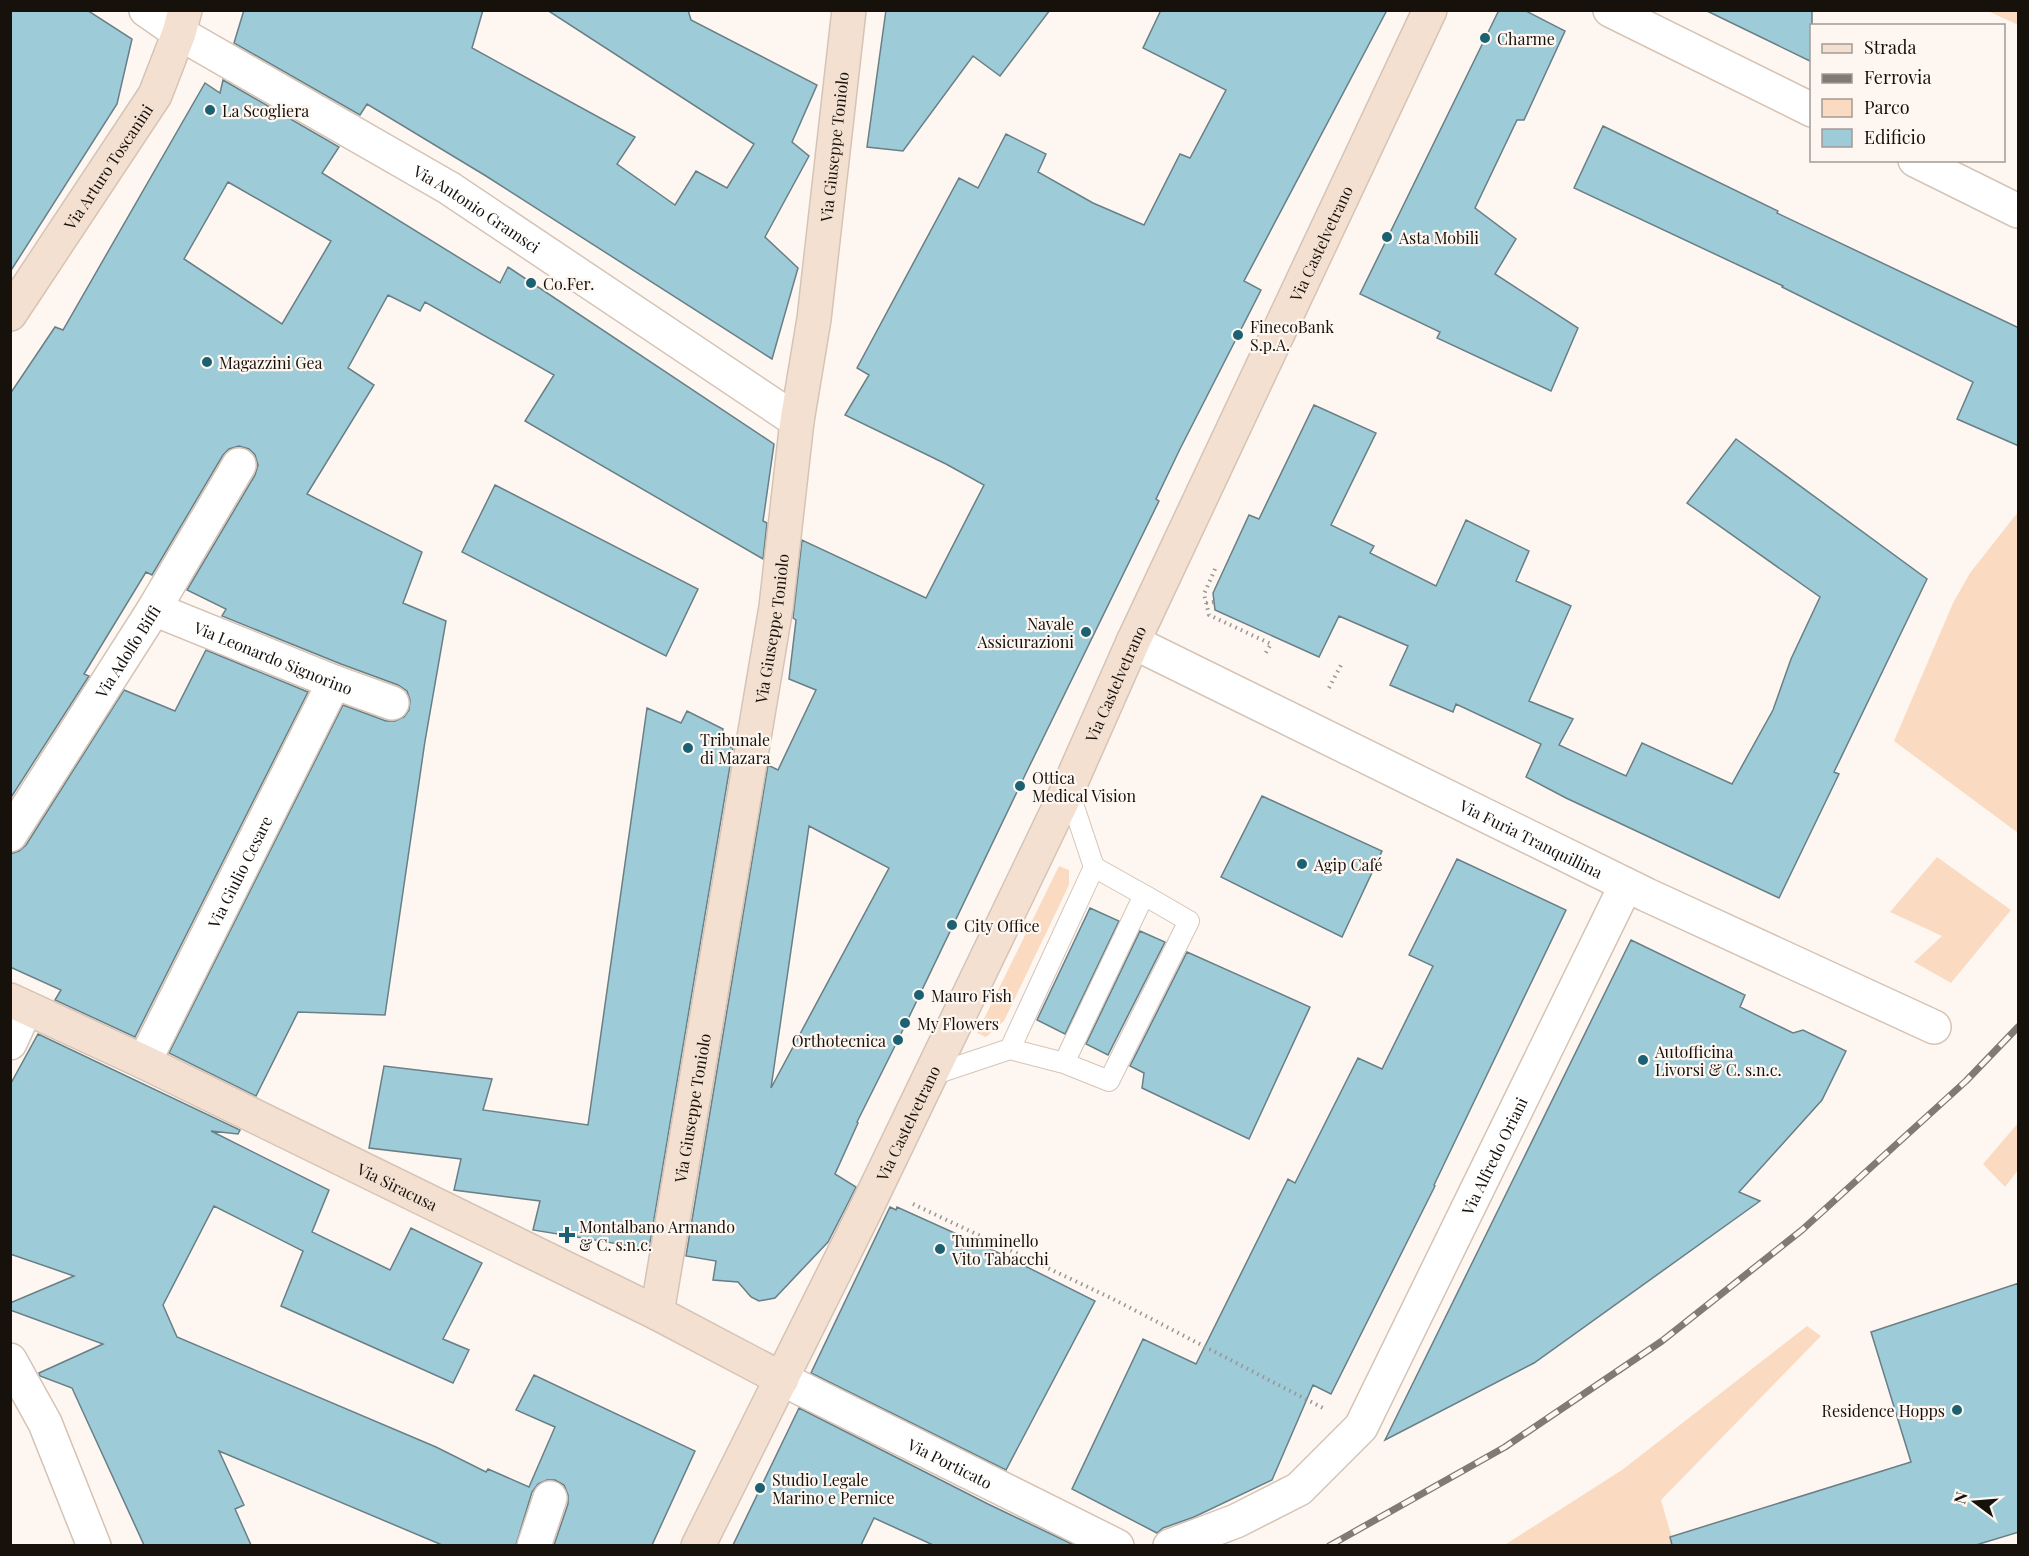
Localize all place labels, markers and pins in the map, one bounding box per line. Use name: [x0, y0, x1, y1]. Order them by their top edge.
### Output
place label: Charme: [1497, 28, 1555, 49]
marker: Charme: [1478, 31, 1492, 45]
place label: La Scogliera: [222, 100, 309, 121]
marker: La Scogliera: [203, 103, 217, 117]
place label: Asta Mobili: [1398, 227, 1479, 248]
marker: Asta Mobili: [1380, 230, 1394, 244]
place label: Co.Fer.: [543, 273, 594, 294]
marker: Co.Fer.: [524, 276, 538, 290]
place label: FinecoBank S.p.A.: [1250, 316, 1334, 355]
marker: FinecoBank S.p.A.: [1231, 328, 1245, 342]
place label: Magazzini Gea: [219, 352, 323, 373]
marker: Magazzini Gea: [200, 355, 214, 369]
place label: Navale Assicurazioni: [976, 613, 1074, 652]
marker: Navale Assicurazioni: [1079, 625, 1093, 639]
place label: Tribunale di Mazara: [700, 729, 770, 768]
marker: Tribunale di Mazara: [681, 741, 695, 755]
place label: Ottica Medical Vision: [1032, 767, 1136, 806]
marker: Ottica Medical Vision: [1013, 779, 1027, 793]
place label: Agip Café: [1313, 854, 1383, 875]
marker: Agip Café: [1295, 857, 1309, 871]
place label: City Office: [964, 915, 1040, 936]
marker: City Office: [945, 918, 959, 932]
place label: Mauro Fish: [931, 985, 1013, 1006]
marker: Mauro Fish: [912, 988, 926, 1002]
place label: My Flowers: [917, 1013, 999, 1034]
marker: My Flowers: [898, 1016, 912, 1030]
place label: Orthotecnica: [792, 1030, 886, 1051]
marker: Orthotecnica: [891, 1033, 905, 1047]
place label: Autofficina Livorsi & C. s.n.c.: [1654, 1041, 1781, 1080]
marker: Autofficina Livorsi & C. s.n.c.: [1636, 1053, 1650, 1067]
place label: Montalbano Armando & C. s.n.c.: [579, 1216, 735, 1255]
marker: Montalbano Armando & C. s.n.c.: [560, 1228, 574, 1242]
place label: Tumminello Vito Tabacchi: [951, 1230, 1049, 1269]
marker: Tumminello Vito Tabacchi: [933, 1242, 947, 1256]
place label: Residence Hopps: [1822, 1400, 1945, 1421]
marker: Residence Hopps: [1950, 1403, 1964, 1417]
place label: Studio Legale Marino e Pernice: [772, 1469, 895, 1508]
marker: Studio Legale Marino e Pernice: [753, 1481, 767, 1495]

